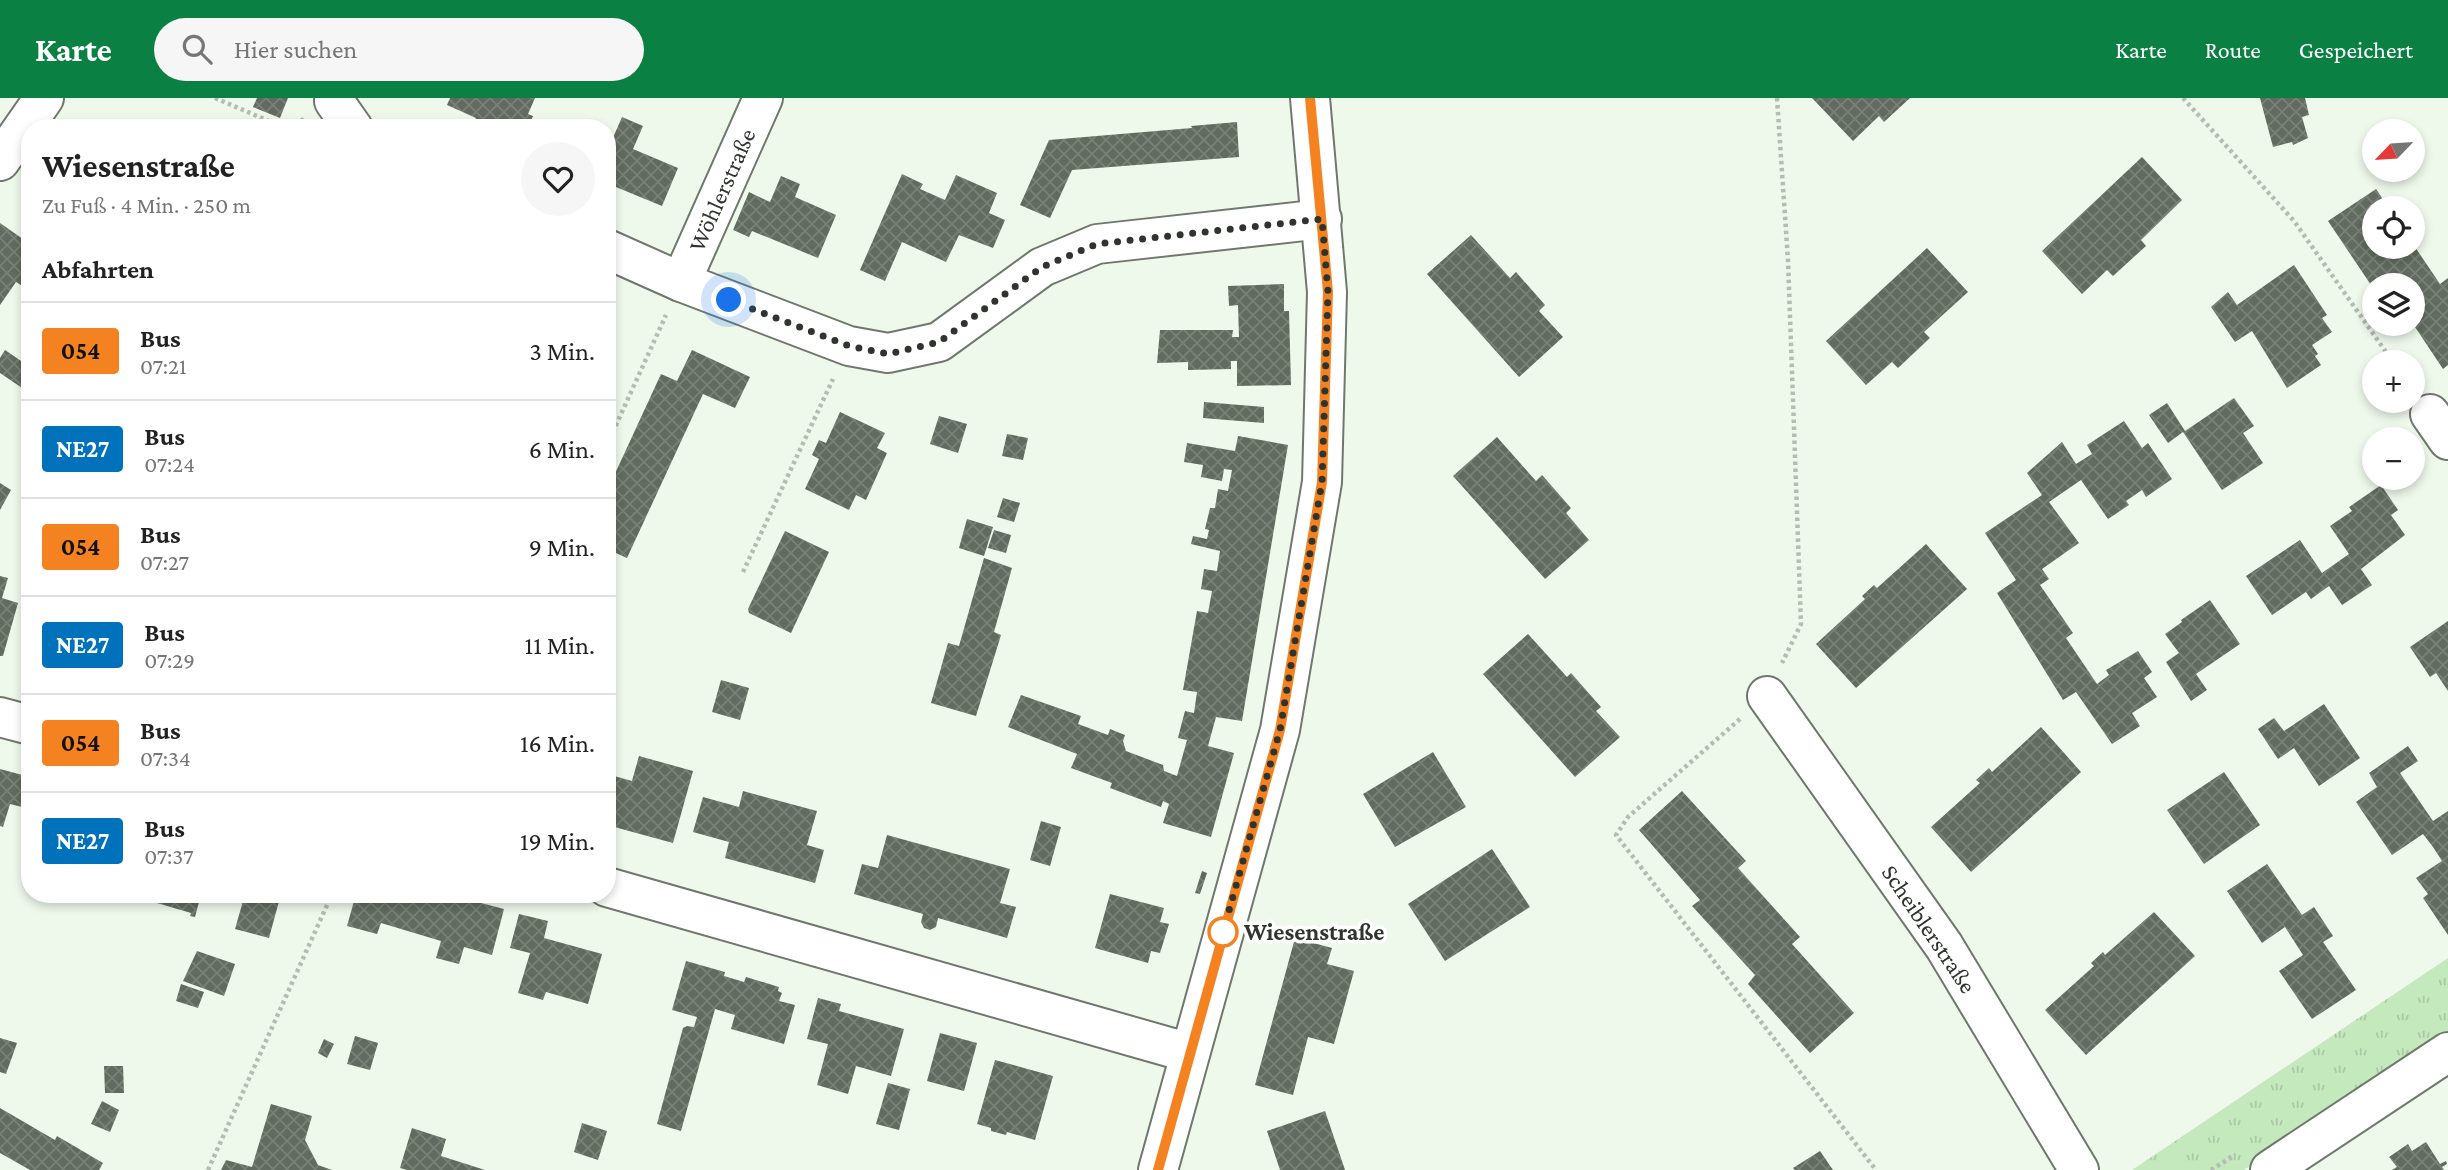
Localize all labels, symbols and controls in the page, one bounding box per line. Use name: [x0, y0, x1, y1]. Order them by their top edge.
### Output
search box: [154, 18, 644, 81]
icon: search: [178, 30, 216, 68]
text: Karte: [35, 31, 112, 68]
text: Hier suchen: [234, 35, 357, 64]
text: Karte: [2115, 36, 2167, 63]
text: Route: [2205, 36, 2261, 63]
text: Gespeichert: [2299, 36, 2413, 63]
north arrow: [2362, 119, 2426, 182]
map controls: [2362, 119, 2425, 490]
street label: Wöhlerstraße: [682, 124, 761, 255]
button: heart: [521, 142, 595, 216]
text: Wiesenstraße: [42, 147, 235, 184]
text: Zu Fuß · 4 Min. · 250 m: [42, 192, 251, 218]
button: locate: [2362, 196, 2425, 259]
text: Abfahrten: [42, 255, 154, 284]
button: layers: [2362, 273, 2425, 336]
your location: [711, 282, 746, 317]
text: Bus: [140, 324, 181, 353]
text: 054: [61, 337, 100, 364]
text: 3 Min.: [529, 337, 595, 366]
button: +: [2362, 350, 2425, 413]
text: 07:21: [140, 353, 187, 379]
text: Bus: [144, 422, 185, 451]
button: −: [2362, 427, 2425, 490]
text: NE27: [56, 435, 109, 462]
text: 6 Min.: [529, 435, 595, 464]
text: 07:24: [144, 451, 195, 477]
text: Bus: [140, 520, 181, 549]
text: 054: [61, 533, 100, 560]
text: 9 Min.: [529, 533, 595, 562]
text: 07:27: [140, 549, 189, 575]
text: Bus: [144, 618, 185, 647]
text: NE27: [56, 631, 109, 658]
text: 11 Min.: [525, 631, 595, 660]
text: 07:29: [144, 647, 195, 673]
text: Bus: [140, 716, 181, 745]
text: 054: [61, 729, 100, 756]
text: 16 Min.: [520, 729, 595, 758]
text: 07:34: [140, 745, 191, 771]
text: Bus: [144, 814, 185, 843]
text: NE27: [56, 827, 109, 854]
text: 19 Min.: [520, 827, 595, 856]
text: 07:37: [144, 843, 194, 869]
street label: Scheiblerstraße: [1877, 859, 1982, 998]
marker: Wiesenstraße: [1208, 917, 1238, 947]
place label: Wiesenstraße: [1243, 918, 1384, 945]

